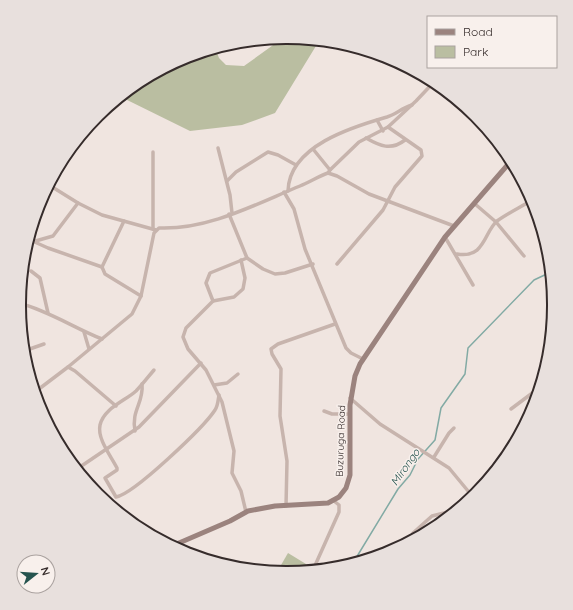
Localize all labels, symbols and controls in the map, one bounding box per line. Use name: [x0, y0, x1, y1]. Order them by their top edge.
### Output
legend: [427, 16, 557, 68]
text: Road: [463, 24, 493, 39]
text: Park: [463, 44, 488, 59]
street label: Buzuruga Road: [333, 405, 348, 477]
water label: Mirongo: [387, 445, 423, 488]
north arrow: [16, 554, 56, 594]
text: N: [38, 565, 53, 577]

